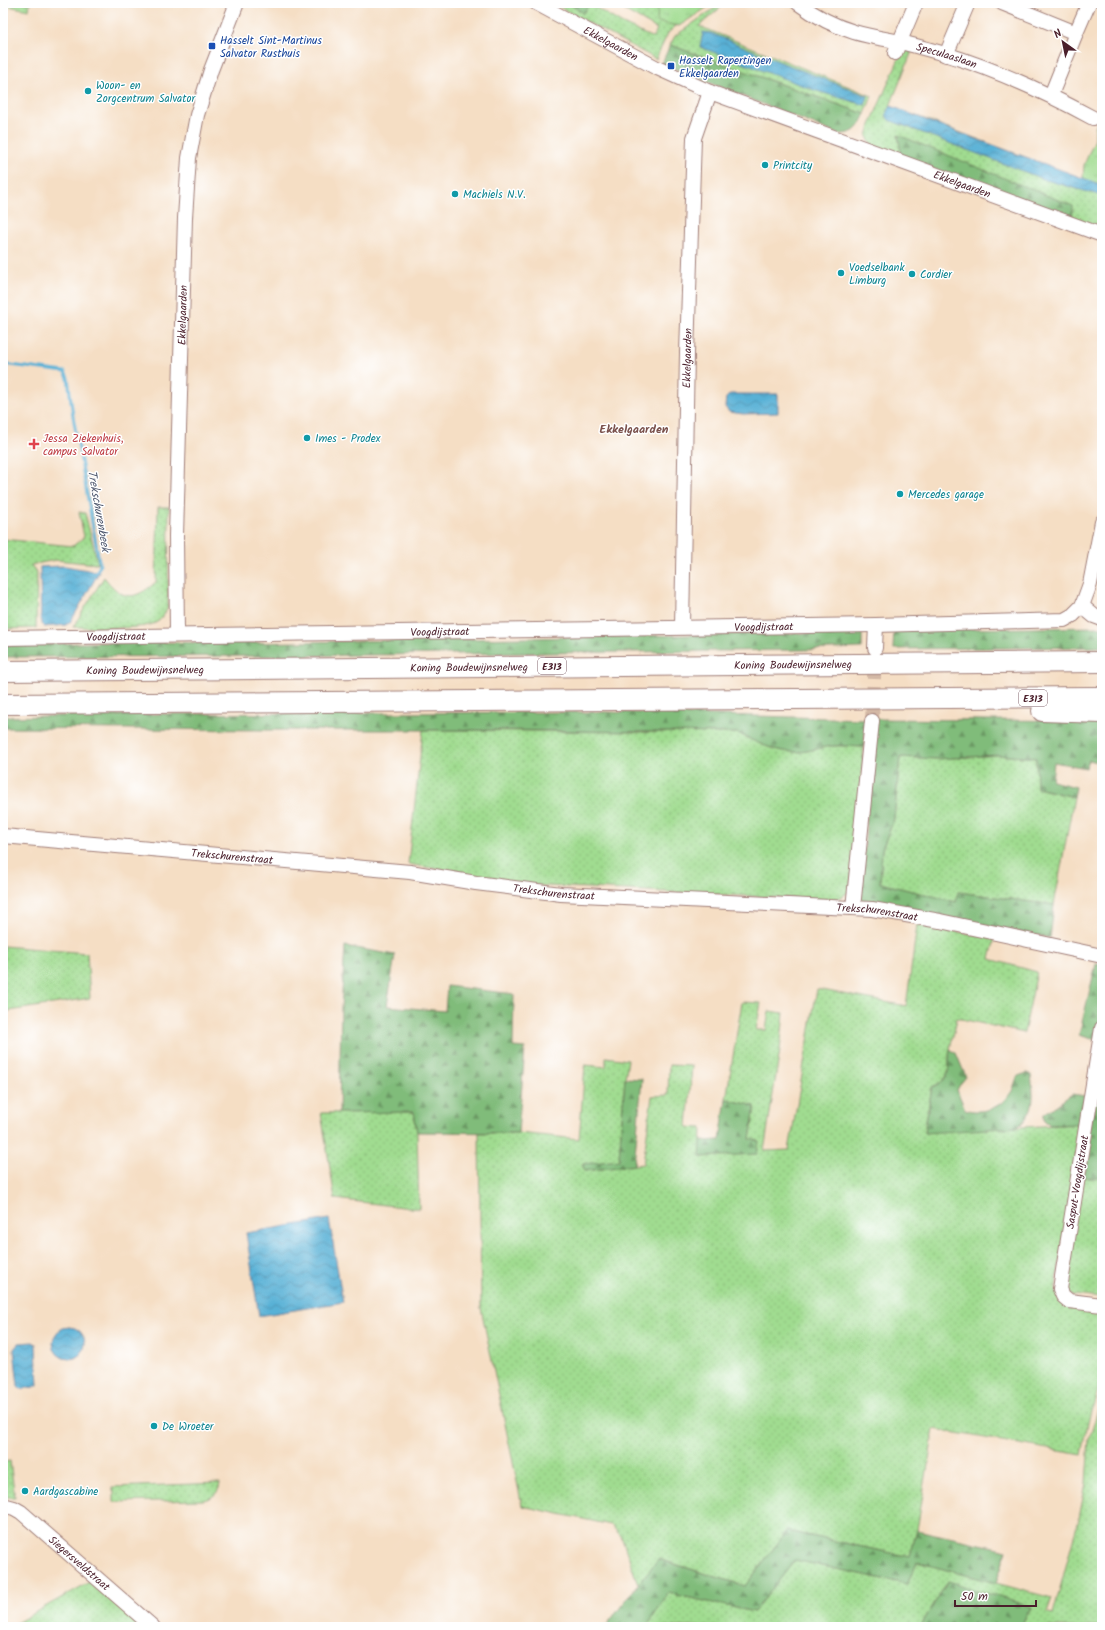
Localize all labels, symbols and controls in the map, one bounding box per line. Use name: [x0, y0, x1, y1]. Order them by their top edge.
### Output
street label: Ekkelgaarden: [580, 22, 641, 66]
north arrow: [1043, 22, 1083, 62]
text: N: [1050, 25, 1066, 44]
place label: Hasselt Sint-Martinus Salvator Rusthuis: [220, 32, 322, 63]
street label: Speculaaslaan: [914, 38, 980, 74]
marker: Hasselt Sint-Martinus Salvator Rusthuis: [207, 41, 217, 51]
place label: Hasselt Rapertingen Ekkelgaarden: [679, 52, 772, 83]
marker: Hasselt Rapertingen Ekkelgaarden: [666, 61, 676, 71]
place label: Woon- en Zorgcentrum Salvator: [96, 77, 196, 108]
marker: Woon- en Zorgcentrum Salvator: [83, 86, 93, 96]
place label: Printcity: [773, 157, 813, 175]
marker: Printcity: [760, 160, 770, 170]
street label: Ekkelgaarden: [931, 166, 993, 204]
place label: Machiels N.V.: [463, 186, 526, 204]
marker: Machiels N.V.: [450, 189, 460, 199]
place label: Voedselbank Limburg: [849, 259, 905, 290]
place label: Cordier: [920, 266, 953, 284]
marker: Voedselbank Limburg: [836, 268, 846, 278]
marker: Cordier: [907, 269, 917, 279]
street label: Ekkelgaarden: [173, 285, 193, 345]
street label: Ekkelgaarden: [678, 328, 698, 388]
district label: Ekkelgaarden: [600, 420, 669, 439]
place label: Jessa Ziekenhuis, campus Salvator: [43, 430, 123, 461]
place label: Imes - Prodex: [315, 430, 381, 448]
marker: Imes - Prodex: [302, 433, 312, 443]
marker: Jessa Ziekenhuis, campus Salvator: [28, 438, 40, 450]
water label: Trekschurenbeek: [82, 469, 115, 556]
place label: Mercedes garage: [908, 486, 984, 504]
marker: Mercedes garage: [895, 489, 905, 499]
street label: Voogdijstraat: [734, 618, 794, 637]
street label: Voogdijstraat: [410, 623, 470, 642]
street label: Voogdijstraat: [86, 628, 146, 647]
street label: Koning Boudewijnsnelweg: [734, 656, 852, 675]
road number: E313: [538, 658, 566, 674]
street label: Koning Boudewijnsnelweg: [410, 659, 528, 678]
street label: Koning Boudewijnsnelweg: [86, 661, 204, 680]
road number: E313: [1019, 690, 1047, 706]
street label: Trekschurenstraat: [190, 845, 274, 870]
street label: Trekschurenstraat: [512, 880, 596, 906]
street label: Trekschurenstraat: [836, 899, 920, 927]
street label: Sasput-Voogdijstraat: [1062, 1133, 1094, 1230]
place label: De Wroeter: [162, 1418, 215, 1436]
marker: De Wroeter: [149, 1421, 159, 1431]
place label: Aardgascabine: [33, 1483, 98, 1501]
marker: Aardgascabine: [20, 1486, 30, 1496]
street label: Siegersveldstraat: [44, 1532, 114, 1596]
scale bar: [955, 1582, 1036, 1608]
text: 50 m: [961, 1587, 988, 1606]

